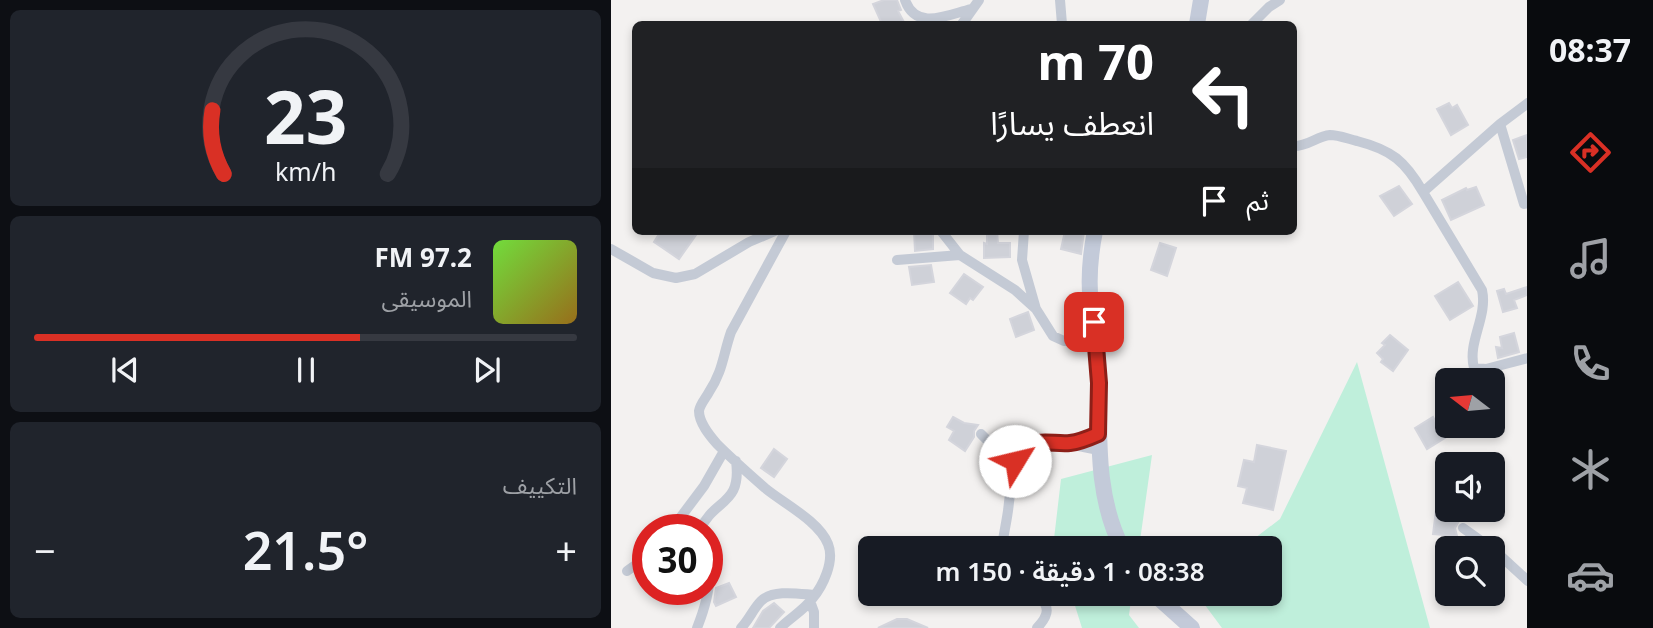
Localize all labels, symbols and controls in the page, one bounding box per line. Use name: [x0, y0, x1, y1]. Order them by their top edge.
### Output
text: 70 m: [1037, 28, 1154, 94]
text: 08:37: [1549, 28, 1631, 71]
icon: left: [1178, 49, 1269, 140]
text: 23: [264, 66, 347, 165]
text: انعطف يسارًا: [990, 101, 1154, 144]
icon: directions: [1566, 128, 1615, 177]
text: km/h: [275, 154, 336, 188]
icon: arrive: [1195, 182, 1233, 220]
text: ثم: [1247, 182, 1269, 218]
icon: music: [1566, 234, 1615, 283]
text: 97.2 FM: [375, 239, 472, 275]
text: الموسيقى: [381, 282, 472, 314]
pin: [1064, 292, 1124, 352]
icon: arrive: [1075, 303, 1113, 341]
icon: phone: [1566, 339, 1615, 388]
icon: previous: [106, 351, 144, 389]
icon: pause: [287, 351, 325, 389]
icon: next: [468, 351, 506, 389]
north arrow: [1435, 368, 1505, 438]
map controls: [1435, 368, 1505, 606]
position arrow: [978, 424, 1052, 498]
icon: climate: [1566, 445, 1615, 494]
button: sound: [1435, 452, 1505, 522]
text: التكييف: [503, 469, 577, 501]
text: 21.5°: [243, 514, 368, 585]
speed limit sign: 30: [632, 514, 723, 605]
text: −: [34, 524, 56, 576]
text: +: [555, 524, 577, 576]
button: search: [1435, 536, 1505, 606]
icon: car: [1566, 551, 1615, 600]
text: 08:38 · 1 دقيقة · 150 m: [935, 553, 1205, 589]

